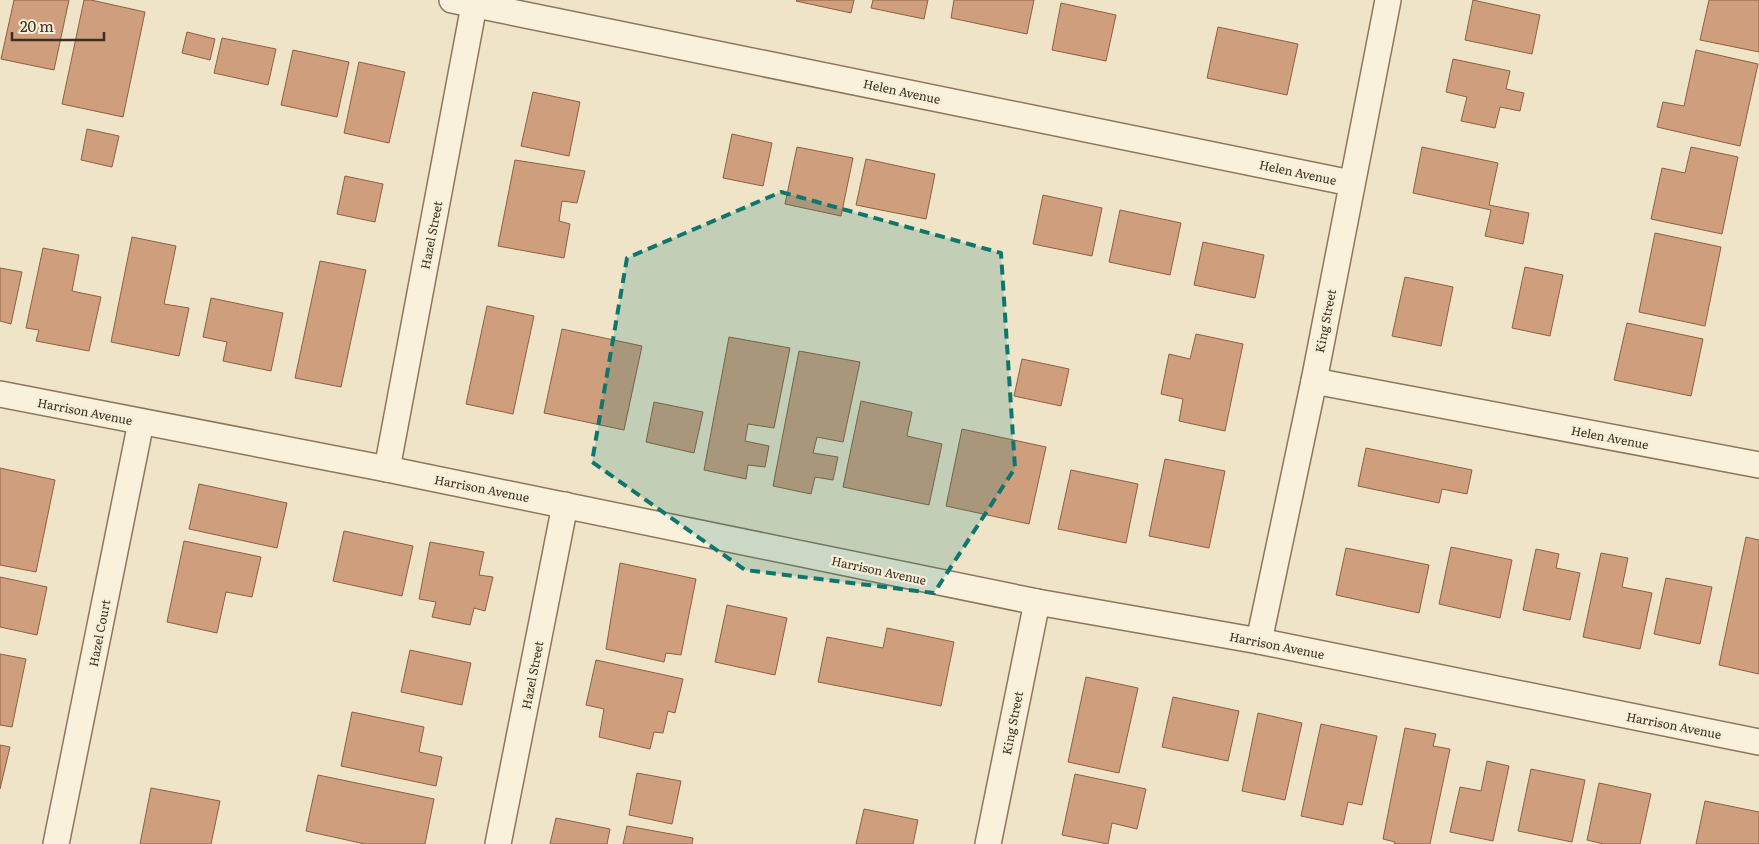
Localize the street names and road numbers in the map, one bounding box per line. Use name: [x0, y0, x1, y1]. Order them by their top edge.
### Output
street label: Helen Avenue: [862, 74, 942, 108]
street label: Helen Avenue: [1258, 155, 1338, 189]
street label: Hazel Street: [416, 199, 446, 271]
street label: King Street: [1310, 288, 1340, 354]
street label: Harrison Avenue: [36, 393, 134, 429]
street label: Helen Avenue: [1570, 421, 1650, 453]
street label: Harrison Avenue: [433, 470, 531, 506]
street label: Harrison Avenue: [830, 551, 928, 589]
street label: Hazel Court: [84, 598, 114, 668]
street label: Harrison Avenue: [1228, 627, 1326, 663]
street label: Hazel Street: [517, 639, 547, 711]
street label: King Street: [997, 690, 1027, 756]
street label: Harrison Avenue: [1625, 707, 1723, 743]

